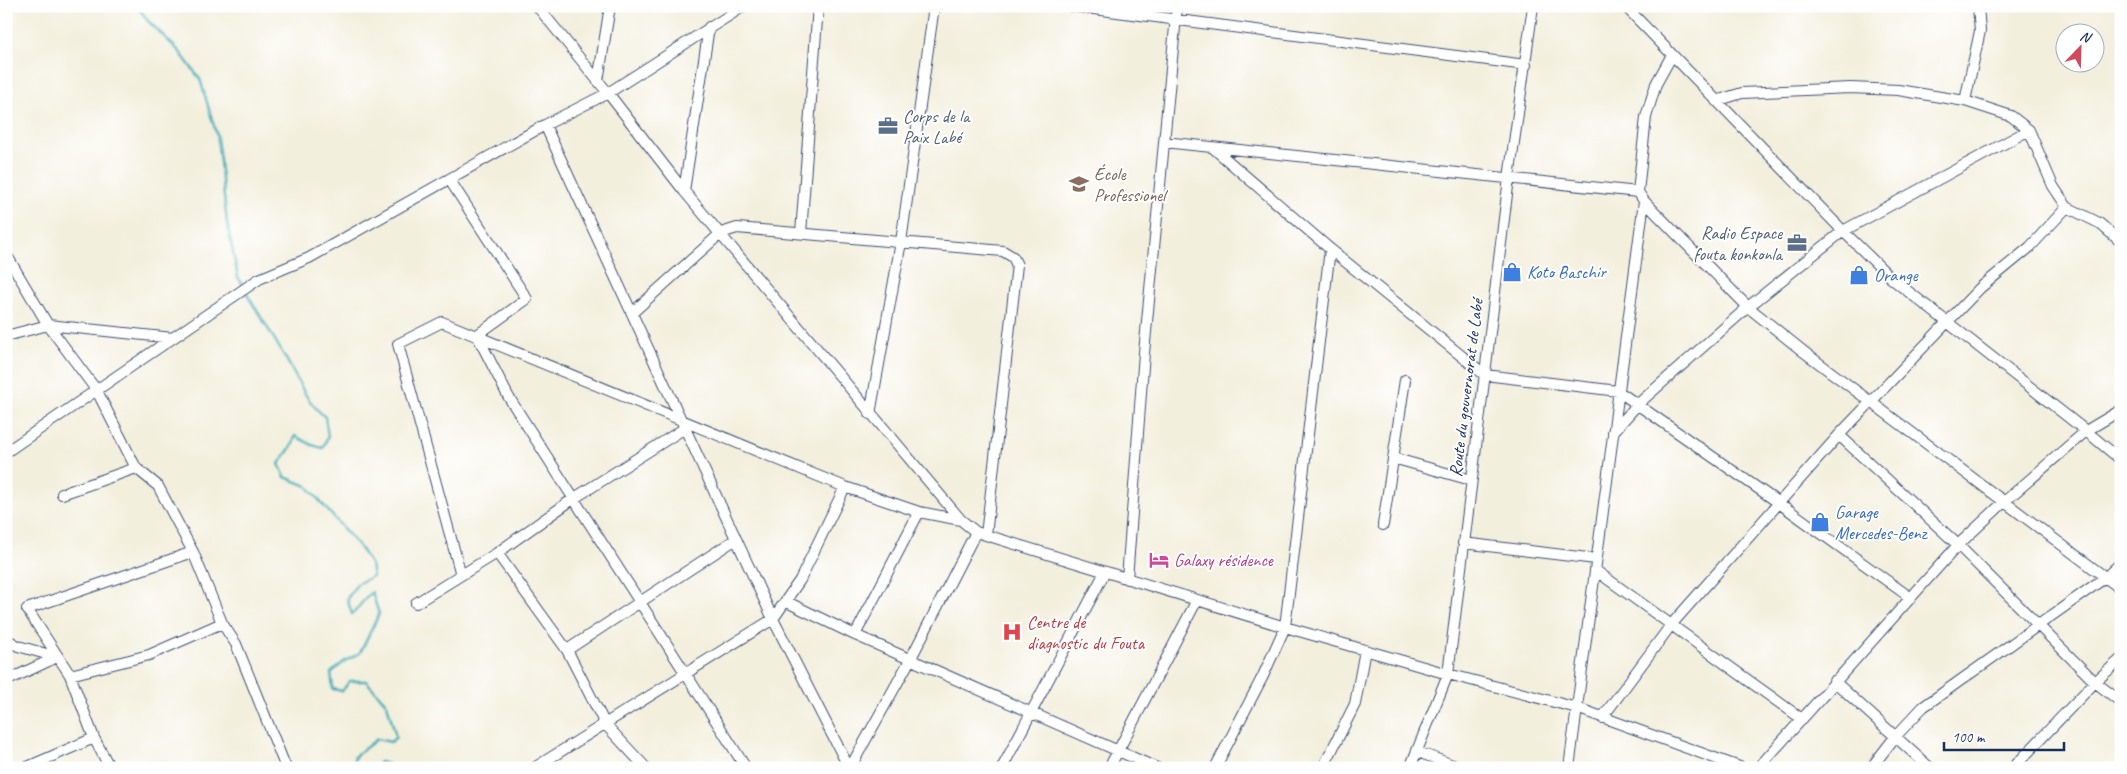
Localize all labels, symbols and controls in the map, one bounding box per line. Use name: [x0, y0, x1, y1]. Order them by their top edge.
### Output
north arrow: [2054, 22, 2104, 72]
text: N: [2078, 27, 2094, 47]
place label: Corps de la Paix Labé: [903, 105, 971, 148]
office icon: Corps de la Paix Labé: [877, 115, 899, 137]
place label: École Professionel: [1094, 163, 1168, 206]
school or university icon: École Professionel: [1068, 173, 1090, 195]
place label: Radio Espace fouta konkonla: [1694, 222, 1784, 265]
office icon: Radio Espace fouta konkonla: [1786, 232, 1808, 254]
shop icon: Koto Baschir: [1501, 261, 1523, 283]
place label: Koto Baschir: [1527, 261, 1607, 283]
shop icon: Orange: [1848, 264, 1870, 286]
place label: Orange: [1874, 264, 1919, 286]
street label: Route du gouvernorat de Labé: [1444, 295, 1488, 478]
place label: Garage Mercedes-Benz: [1835, 501, 1929, 544]
shop icon: Garage Mercedes-Benz: [1809, 511, 1831, 533]
hotel icon: Galaxy résidence: [1148, 549, 1170, 571]
place label: Galaxy résidence: [1174, 549, 1274, 571]
place label: Centre de diagnostic du Fouta: [1027, 611, 1146, 654]
hospital icon: Centre de diagnostic du Fouta: [1001, 621, 1023, 643]
scale bar: [1944, 719, 2064, 751]
text: 100 m: [1952, 728, 1986, 747]

